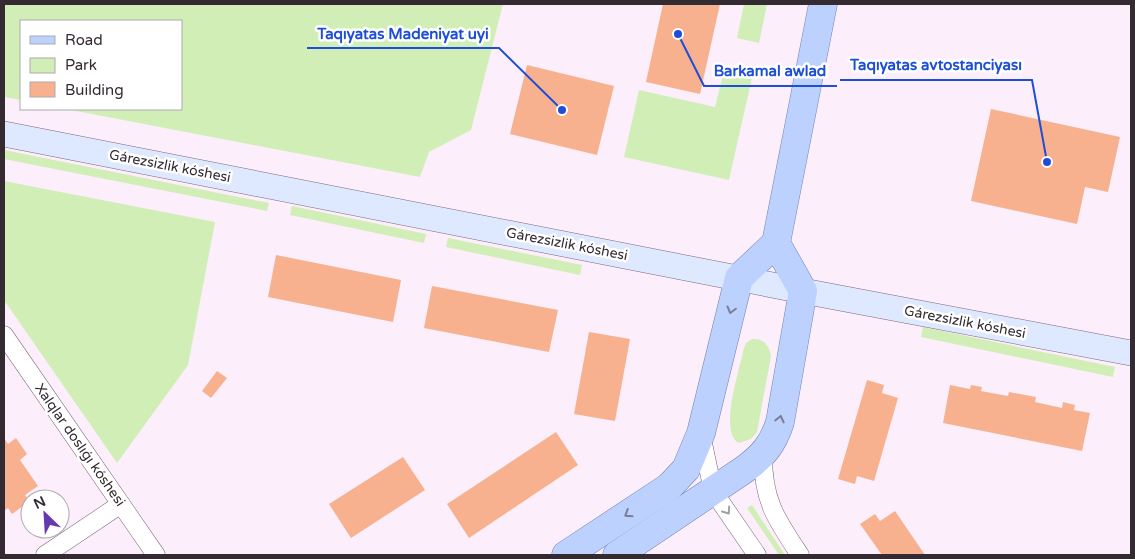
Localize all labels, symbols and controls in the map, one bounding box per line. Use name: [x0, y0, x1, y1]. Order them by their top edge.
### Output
callout: Taqıyatas Madeniyat uyi: [307, 18, 499, 48]
legend: [20, 20, 182, 110]
text: Taqıyatas Madeniyat uyi: [316, 25, 489, 44]
text: Road: [65, 31, 103, 49]
callout: Taqıyatas avtostanciyası: [840, 50, 1032, 80]
text: Park: [65, 56, 97, 74]
callout: Barkamal awlad: [704, 56, 837, 86]
text: Taqıyatas avtostanciyası: [849, 56, 1022, 75]
text: Barkamal awlad: [714, 62, 826, 80]
text: Building: [65, 81, 124, 99]
street label: Gárezsizlik kóshesi: [108, 146, 232, 186]
street label: Gárezsizlik kóshesi: [505, 224, 629, 264]
street label: Gárezsizlik kóshesi: [903, 302, 1027, 342]
one-way arrow: [726, 306, 737, 314]
street label: Xalqlar doslıǵı kóshesi: [31, 380, 129, 510]
one-way arrow: [774, 415, 785, 424]
north arrow: [20, 489, 70, 539]
text: N: [31, 493, 48, 513]
one-way arrow: [721, 505, 730, 515]
one-way arrow: [624, 508, 634, 517]

